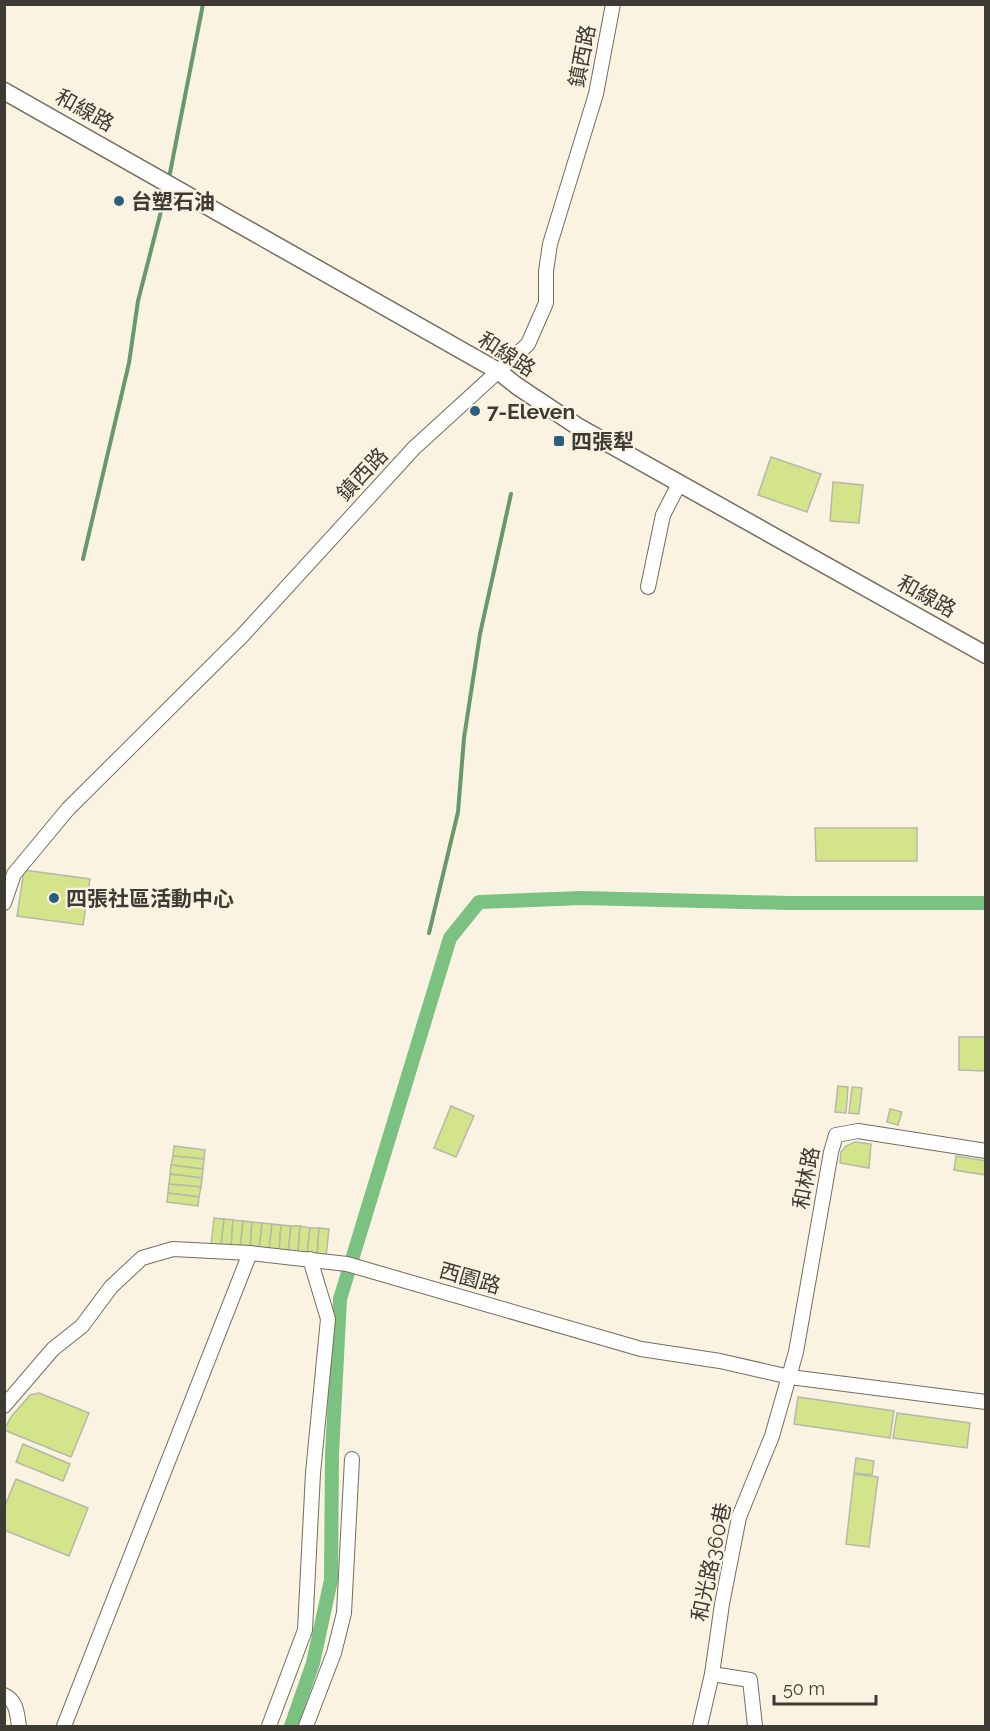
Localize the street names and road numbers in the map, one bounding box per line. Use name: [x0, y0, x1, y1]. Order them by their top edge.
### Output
street label: 鎮西路: [564, 23, 600, 89]
street label: 和線路: [51, 84, 119, 136]
street label: 和線路: [474, 326, 540, 382]
street label: 鎮西路: [331, 442, 393, 506]
street label: 和線路: [893, 570, 961, 622]
street label: 和林路: [788, 1145, 824, 1211]
street label: 西園路: [436, 1257, 504, 1299]
street label: 和光路360巷: [686, 1500, 736, 1624]

